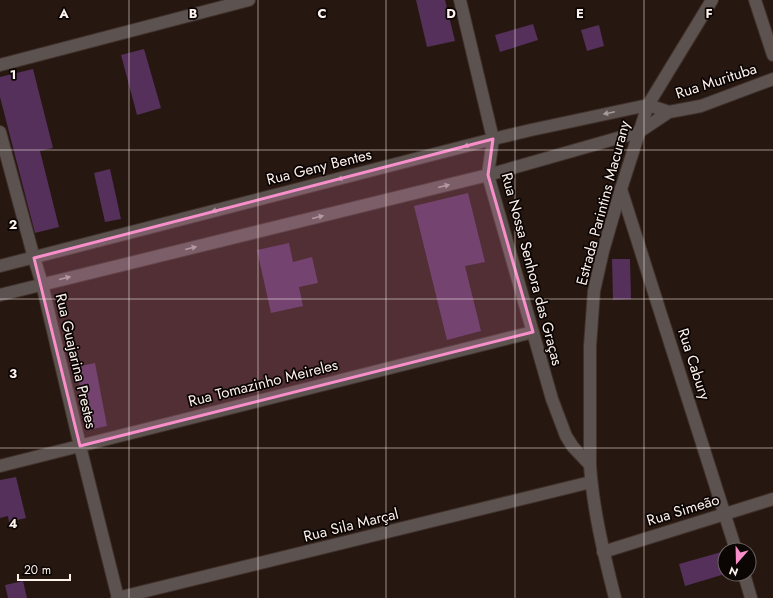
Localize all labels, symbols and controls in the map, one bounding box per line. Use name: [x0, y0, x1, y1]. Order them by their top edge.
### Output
text: A: [58, 4, 69, 23]
text: B: [189, 4, 198, 23]
text: C: [317, 4, 327, 23]
text: D: [446, 4, 456, 23]
text: E: [576, 4, 584, 23]
text: F: [705, 4, 713, 23]
street label: Rua Murituba: [673, 58, 759, 104]
text: 1: [10, 65, 16, 84]
one-way arrow: [603, 111, 616, 117]
street label: Estrada Parintins Macurany: [570, 118, 636, 288]
one-way arrow: [463, 142, 475, 148]
street label: Rua Geny Bentes: [264, 143, 374, 191]
street label: Rua Nossa Senhora das Graças: [496, 170, 568, 368]
one-way arrow: [337, 175, 349, 181]
one-way arrow: [438, 182, 450, 188]
one-way arrow: [211, 208, 224, 214]
one-way arrow: [311, 213, 324, 219]
text: 2: [9, 215, 17, 234]
one-way arrow: [185, 244, 197, 250]
one-way arrow: [59, 275, 71, 281]
street label: Rua Guajarina Prestes: [50, 291, 102, 431]
street label: Rua Cabury: [672, 325, 716, 403]
street label: Rua Tomazinho Meireles: [186, 354, 340, 412]
text: 3: [9, 364, 17, 383]
street label: Rua Simeão: [644, 489, 722, 531]
street label: Rua Sila Marçal: [301, 503, 401, 547]
text: 4: [8, 514, 18, 533]
north arrow: [717, 542, 757, 582]
scale bar: [18, 556, 70, 582]
text: 20 m: [24, 561, 51, 579]
text: N: [727, 562, 740, 580]

